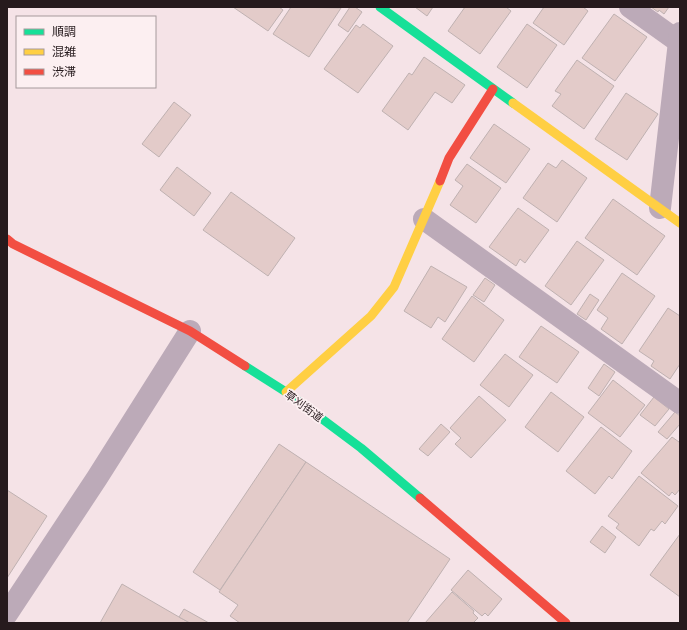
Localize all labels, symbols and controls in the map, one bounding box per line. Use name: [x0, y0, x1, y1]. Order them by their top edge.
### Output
legend: [16, 16, 156, 88]
text: 順調: [52, 24, 76, 39]
text: 混雑: [52, 44, 76, 59]
text: 渋滞: [52, 64, 76, 79]
street label: 草刈街道: [282, 387, 326, 425]

